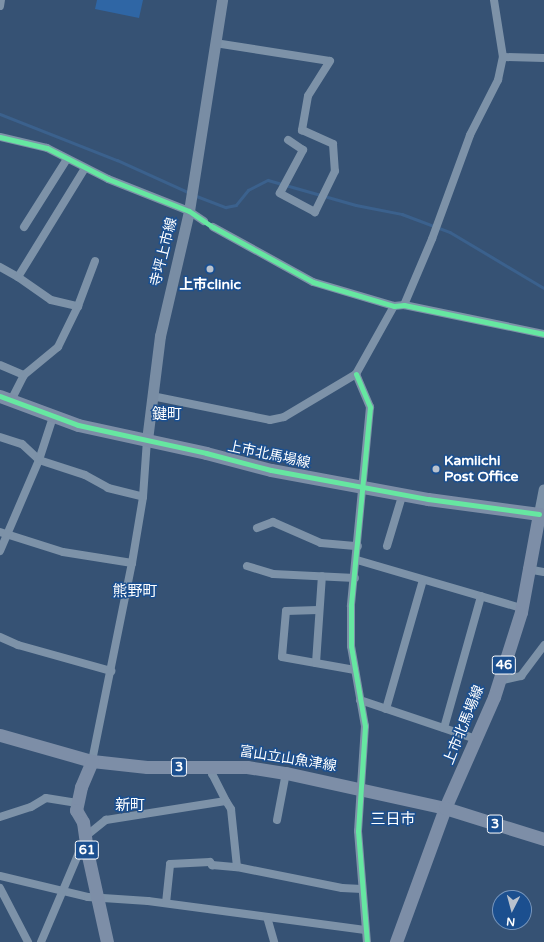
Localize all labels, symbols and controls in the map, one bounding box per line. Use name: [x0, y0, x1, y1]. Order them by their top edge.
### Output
street label: 寺坪上市線: [147, 216, 181, 288]
marker: 上市clinic: [204, 263, 216, 275]
place label: 上市clinic: [179, 277, 241, 293]
district label: 鍵町: [152, 406, 182, 424]
street label: 上市北馬場線: [226, 438, 312, 472]
place label: Kamiichi Post Office: [444, 453, 519, 486]
marker: Kamiichi Post Office: [431, 464, 441, 474]
district label: 熊野町: [113, 583, 157, 601]
road number: 46: [491, 654, 517, 676]
street label: 上市北馬場線: [440, 683, 488, 767]
street label: 富山立山魚津線: [238, 743, 338, 775]
road number: 3: [170, 756, 188, 778]
district label: 新町: [115, 797, 145, 815]
district label: 三日市: [371, 811, 415, 829]
road number: 3: [486, 813, 504, 835]
road number: 61: [74, 839, 100, 861]
north arrow: [492, 890, 532, 930]
text: N: [506, 915, 516, 928]

